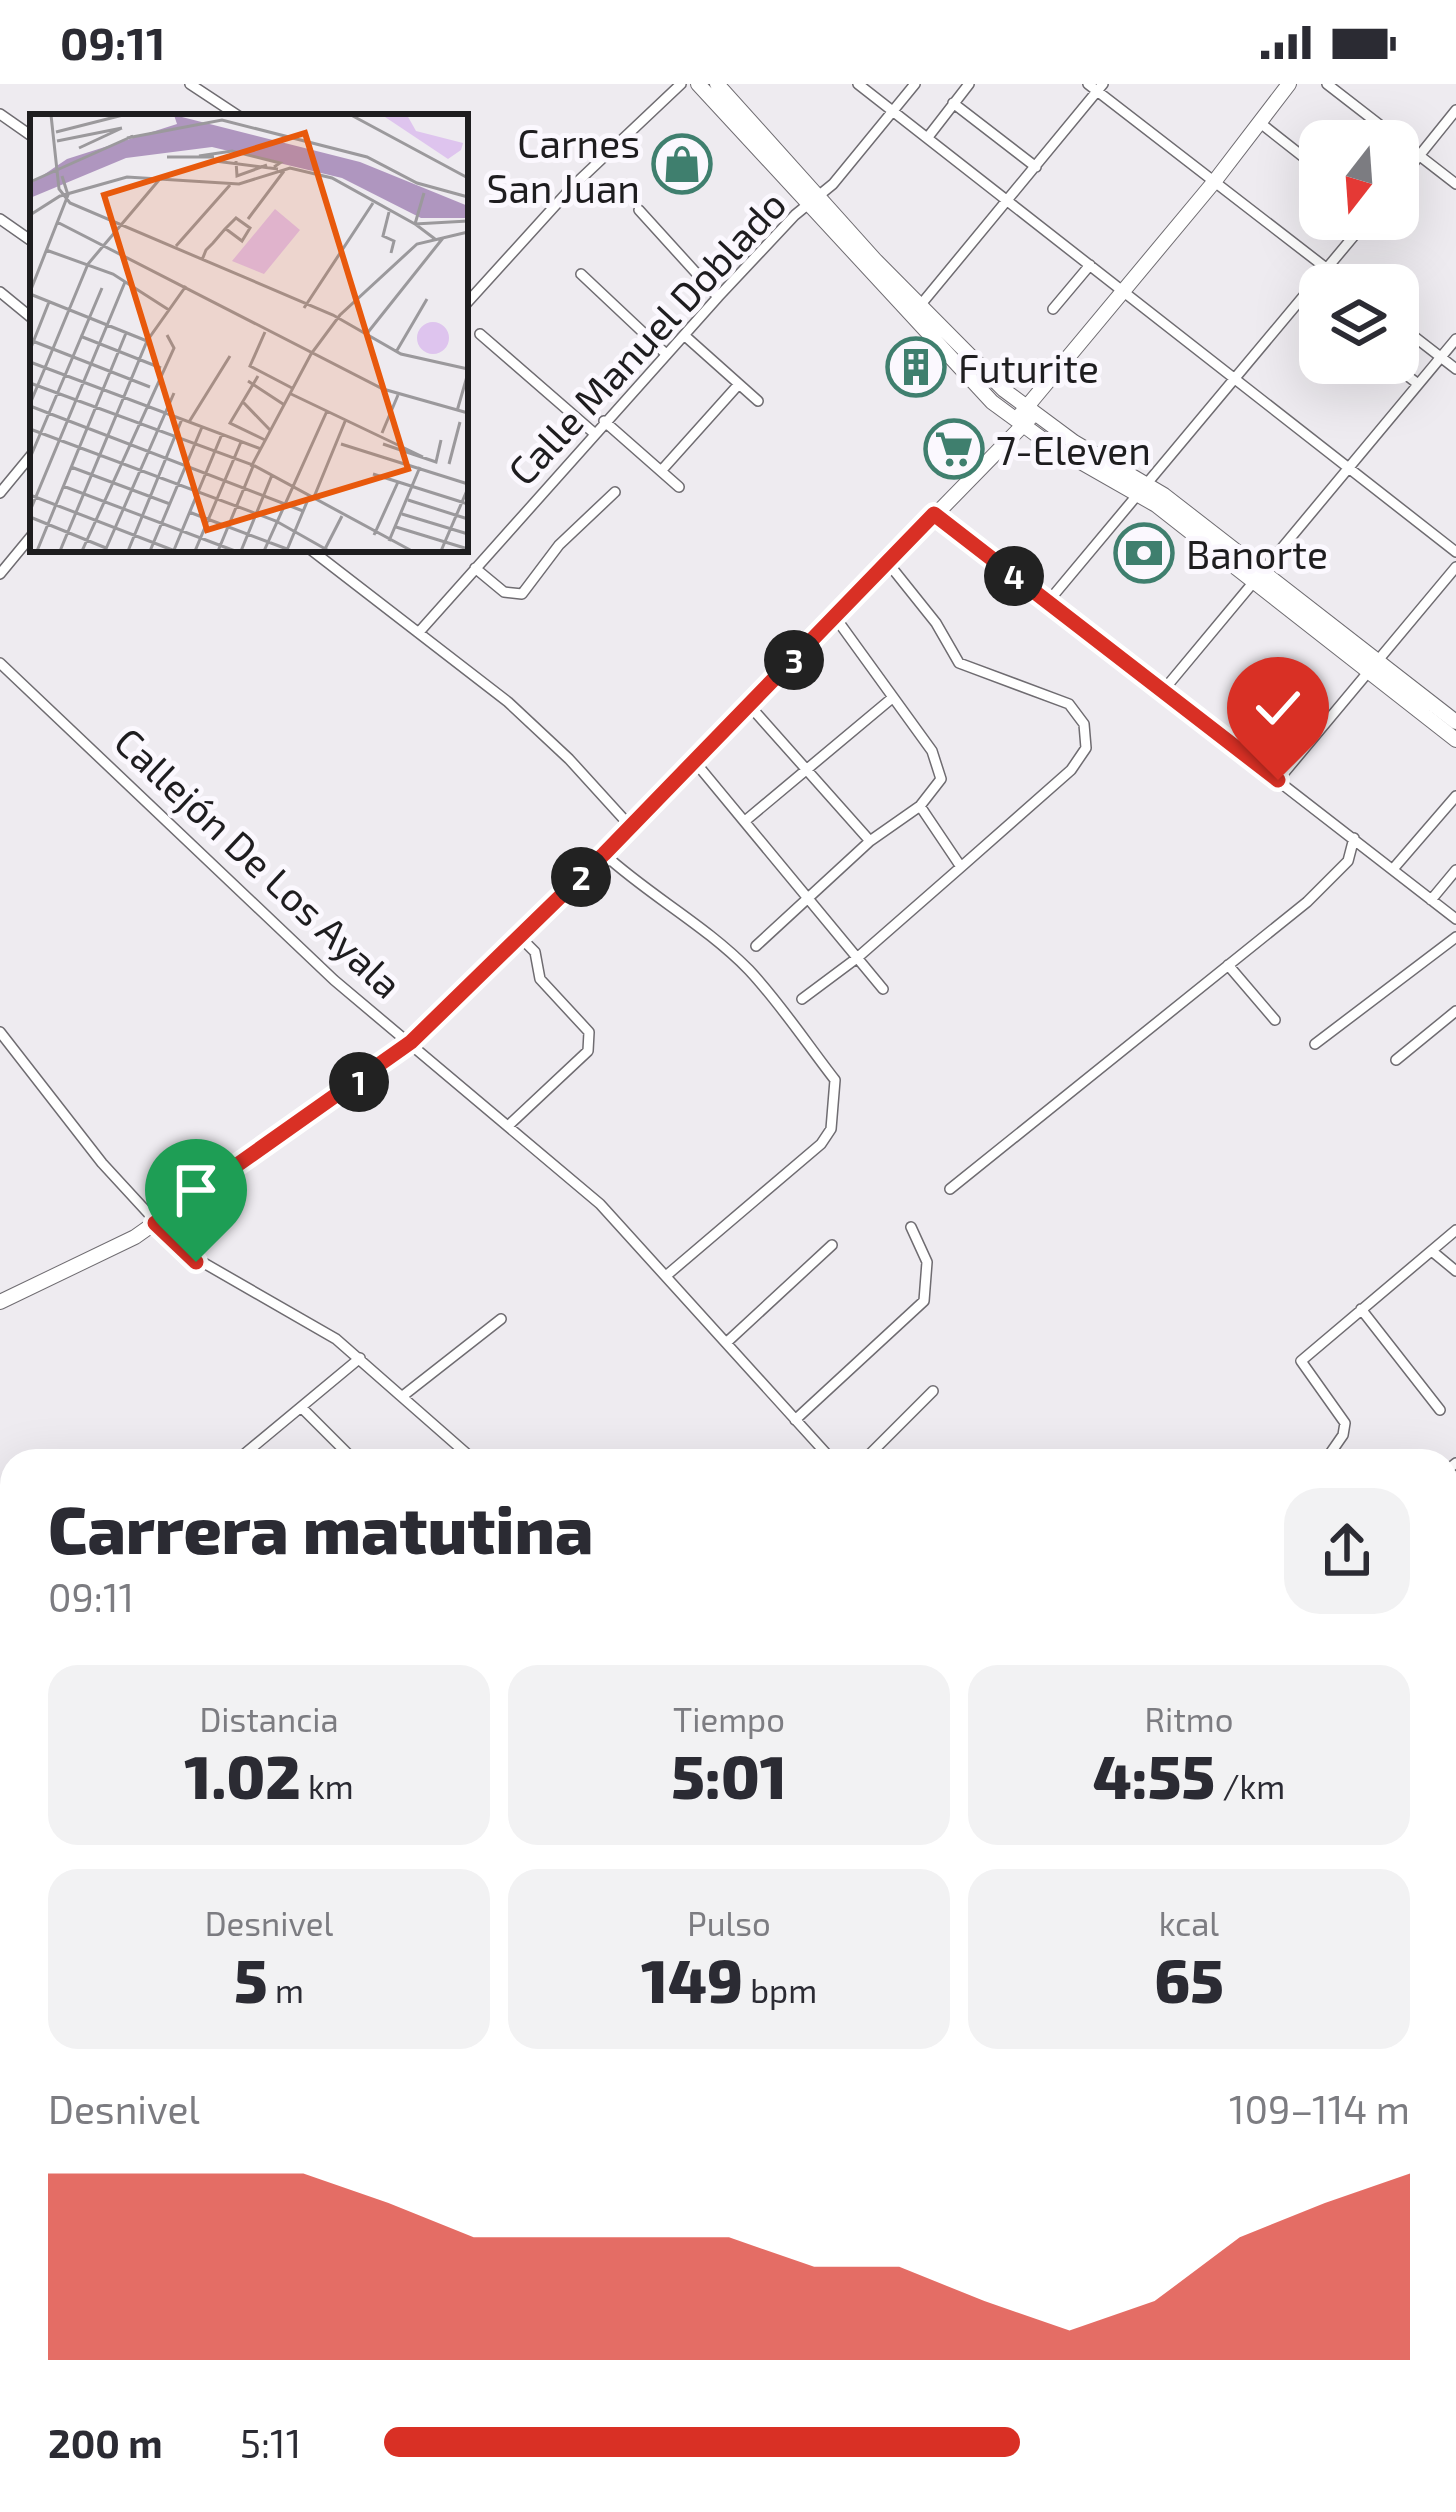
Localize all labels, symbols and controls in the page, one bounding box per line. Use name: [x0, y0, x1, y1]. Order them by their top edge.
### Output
text: 09:11: [60, 15, 165, 69]
inset map: [30, 114, 468, 552]
place label: Carnes San Juan: [487, 119, 640, 211]
north arrow: [1299, 120, 1419, 240]
map controls: [1299, 120, 1419, 384]
shop icon: Carnes San Juan: [651, 133, 713, 195]
street label: Calle Manuel Doblado: [498, 180, 794, 494]
button: layers: [1299, 264, 1419, 384]
building icon: Futurite: [885, 336, 947, 398]
place label: Futurite: [958, 344, 1099, 391]
supermarket icon: 7-Eleven: [923, 418, 985, 480]
place label: 7-Eleven: [996, 426, 1151, 473]
bank icon: Banorte: [1113, 522, 1175, 584]
place label: Banorte: [1186, 530, 1328, 577]
pin: 4: [984, 546, 1044, 606]
text: 4: [1003, 556, 1025, 596]
pin: 3: [764, 630, 824, 690]
text: 3: [785, 640, 803, 680]
pin: [1227, 657, 1329, 780]
icon: check: [1245, 675, 1311, 741]
street label: Callejón De Los Ayala: [106, 717, 412, 1007]
pin: 2: [551, 847, 611, 907]
text: 2: [571, 857, 591, 897]
pin: 1: [329, 1052, 389, 1112]
text: 1: [352, 1062, 366, 1102]
pin: [145, 1139, 247, 1262]
icon: arrive: [163, 1157, 229, 1223]
text: Carrera matutina: [48, 1488, 593, 1567]
button: share: [1284, 1488, 1410, 1614]
text: 09:11: [48, 1573, 134, 1620]
text: Distancia: [199, 1699, 339, 1739]
text: Tiempo: [673, 1699, 785, 1739]
text: Ritmo: [1145, 1699, 1233, 1739]
text: 1.02: [184, 1739, 301, 1811]
text: 5:01: [671, 1739, 787, 1811]
text: 4:55: [1093, 1739, 1215, 1811]
text: km: [301, 1766, 354, 1806]
text: /km: [1215, 1766, 1285, 1806]
text: Desnivel: [205, 1903, 333, 1943]
text: Pulso: [687, 1903, 771, 1943]
text: kcal: [1159, 1903, 1219, 1943]
text: 5: [234, 1943, 268, 2015]
text: 149: [641, 1943, 743, 2015]
text: 65: [1154, 1943, 1224, 2015]
text: m: [268, 1970, 304, 2010]
text: bpm: [743, 1970, 817, 2010]
text: Desnivel: [48, 2085, 200, 2132]
text: 109–114 m: [1229, 2085, 1410, 2132]
text: 200 m: [48, 2419, 163, 2466]
text: 5:11: [240, 2419, 301, 2466]

